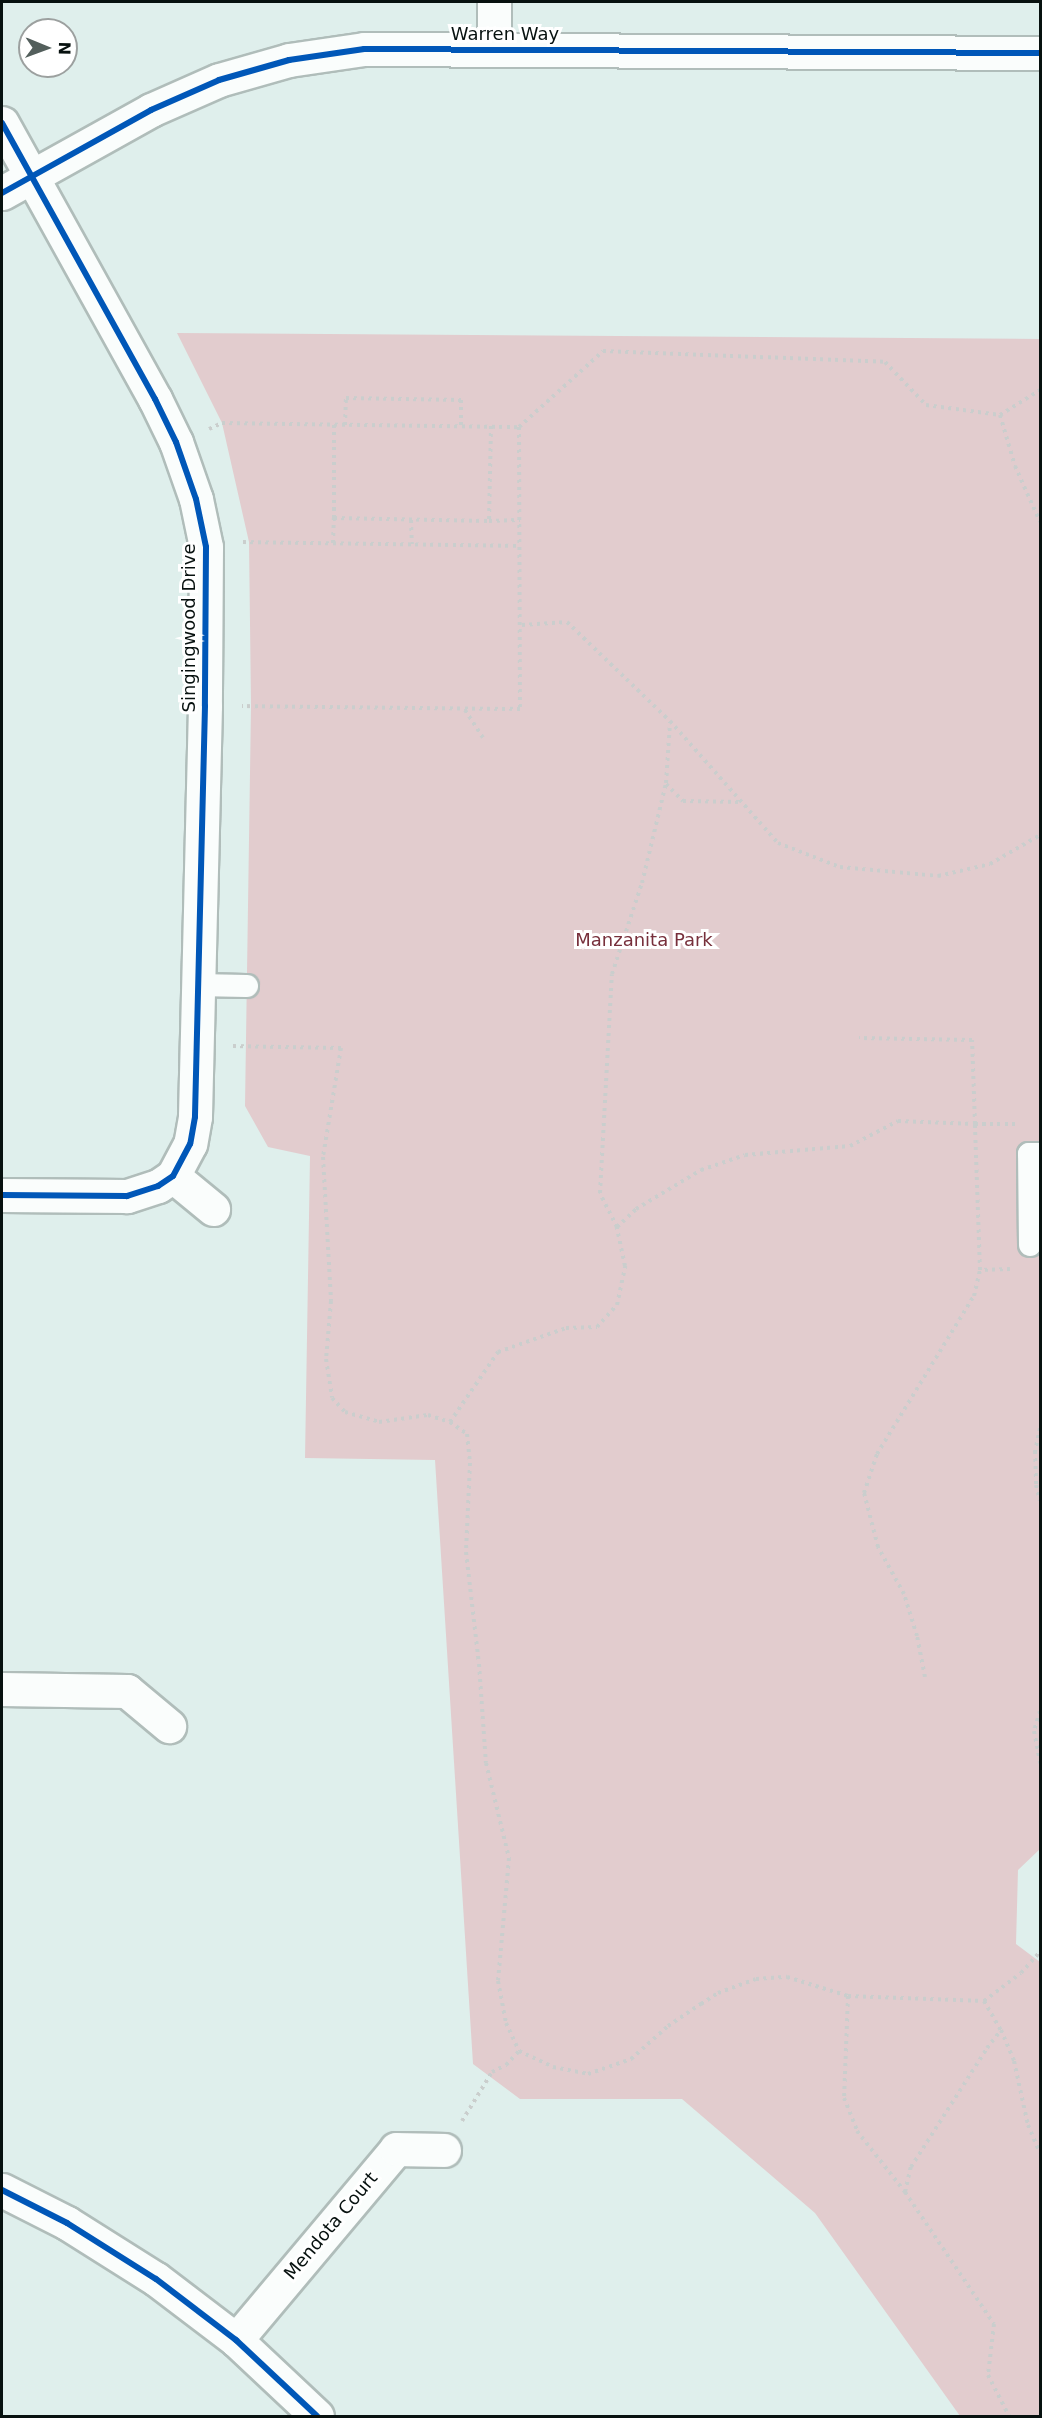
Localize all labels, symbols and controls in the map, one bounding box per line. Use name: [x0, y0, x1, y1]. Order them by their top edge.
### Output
north arrow: [18, 18, 78, 78]
street label: Warren Way: [451, 23, 559, 45]
text: N: [55, 41, 74, 55]
street label: Singingwood Drive: [178, 544, 200, 712]
park label: Manzanita Park: [575, 929, 713, 951]
street label: Mendota Court: [280, 2168, 382, 2284]

